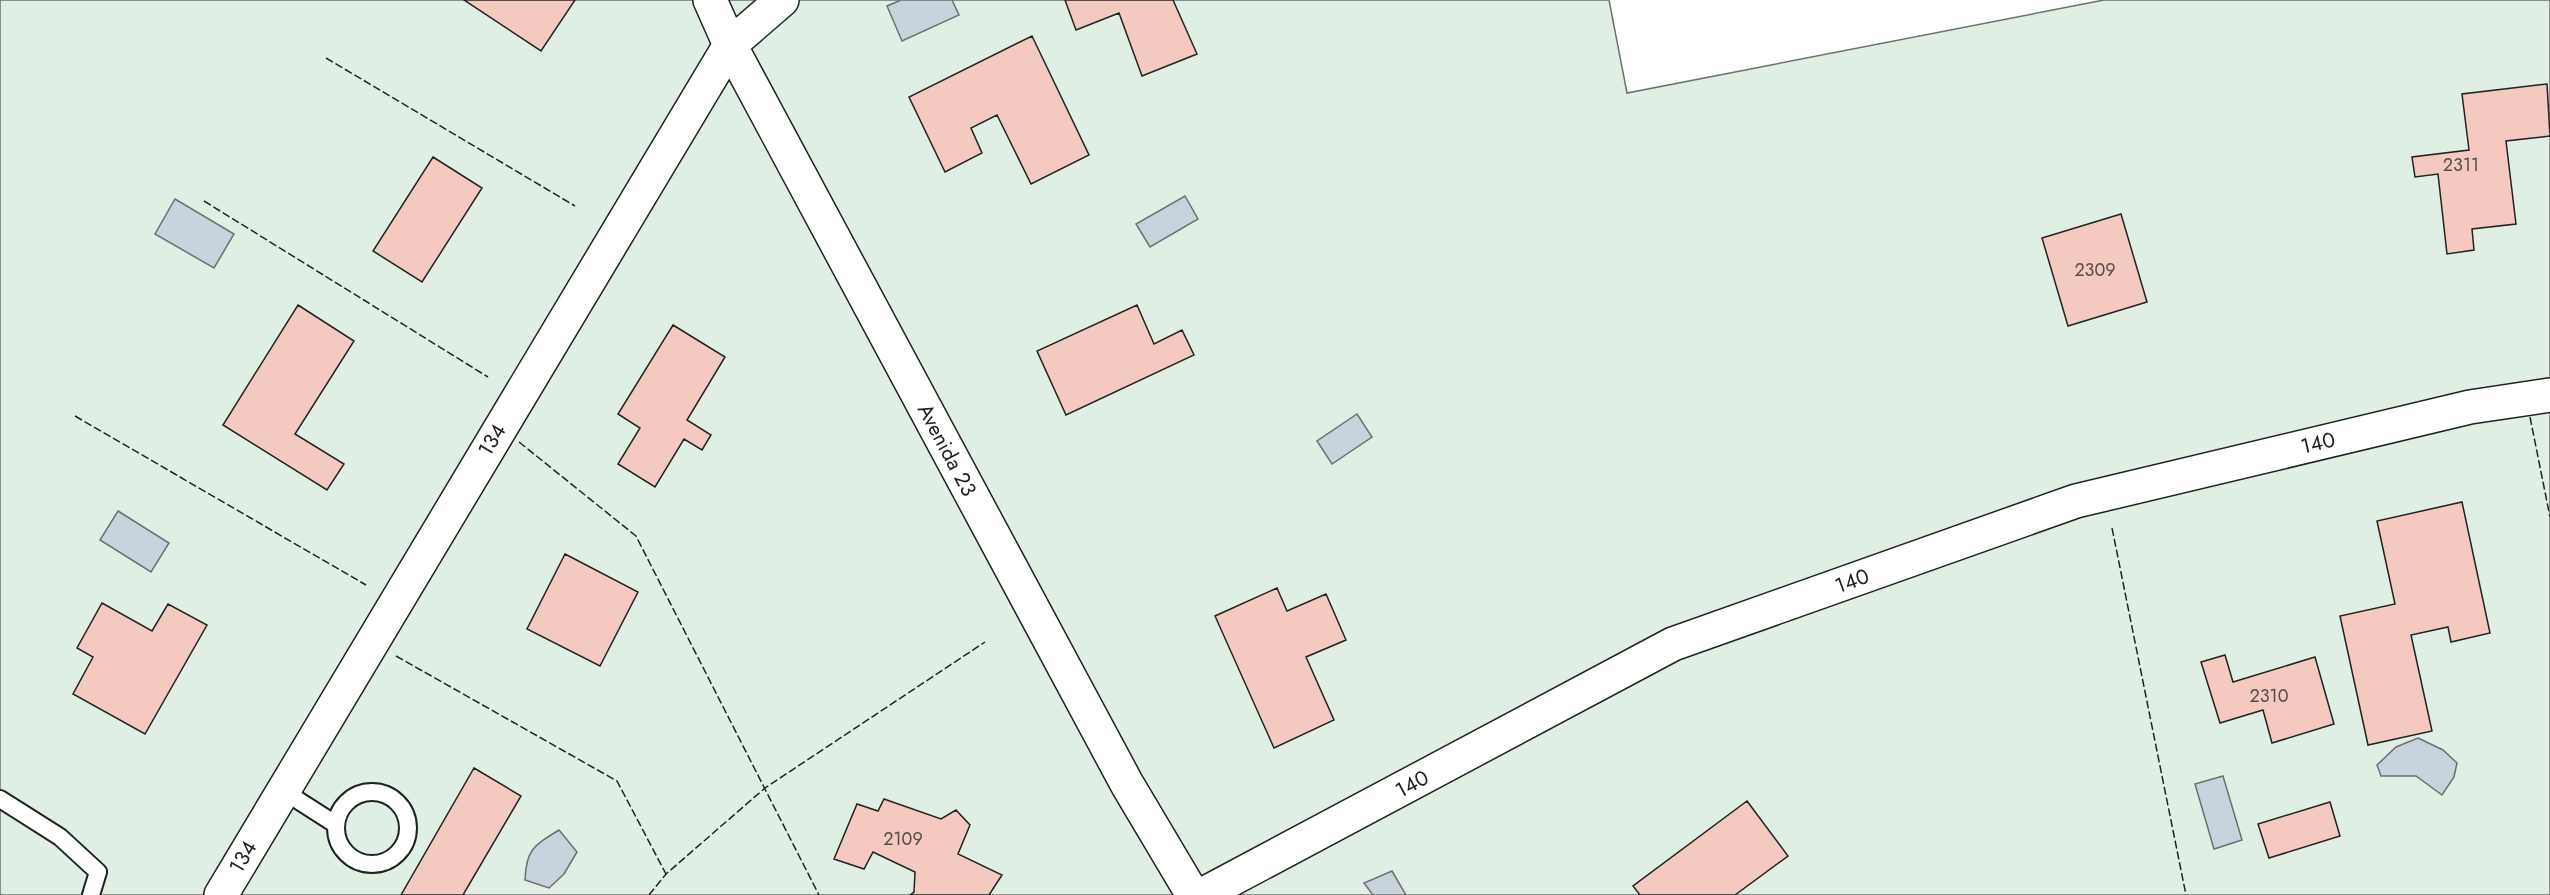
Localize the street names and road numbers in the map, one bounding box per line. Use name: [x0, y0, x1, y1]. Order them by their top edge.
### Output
street label: Avenida 23: [910, 398, 984, 502]
street label: 134: [471, 418, 513, 462]
street label: 140: [2298, 425, 2338, 461]
street label: 140: [1831, 561, 1873, 601]
street label: 140: [1390, 763, 1434, 805]
street label: 134: [222, 835, 264, 879]

